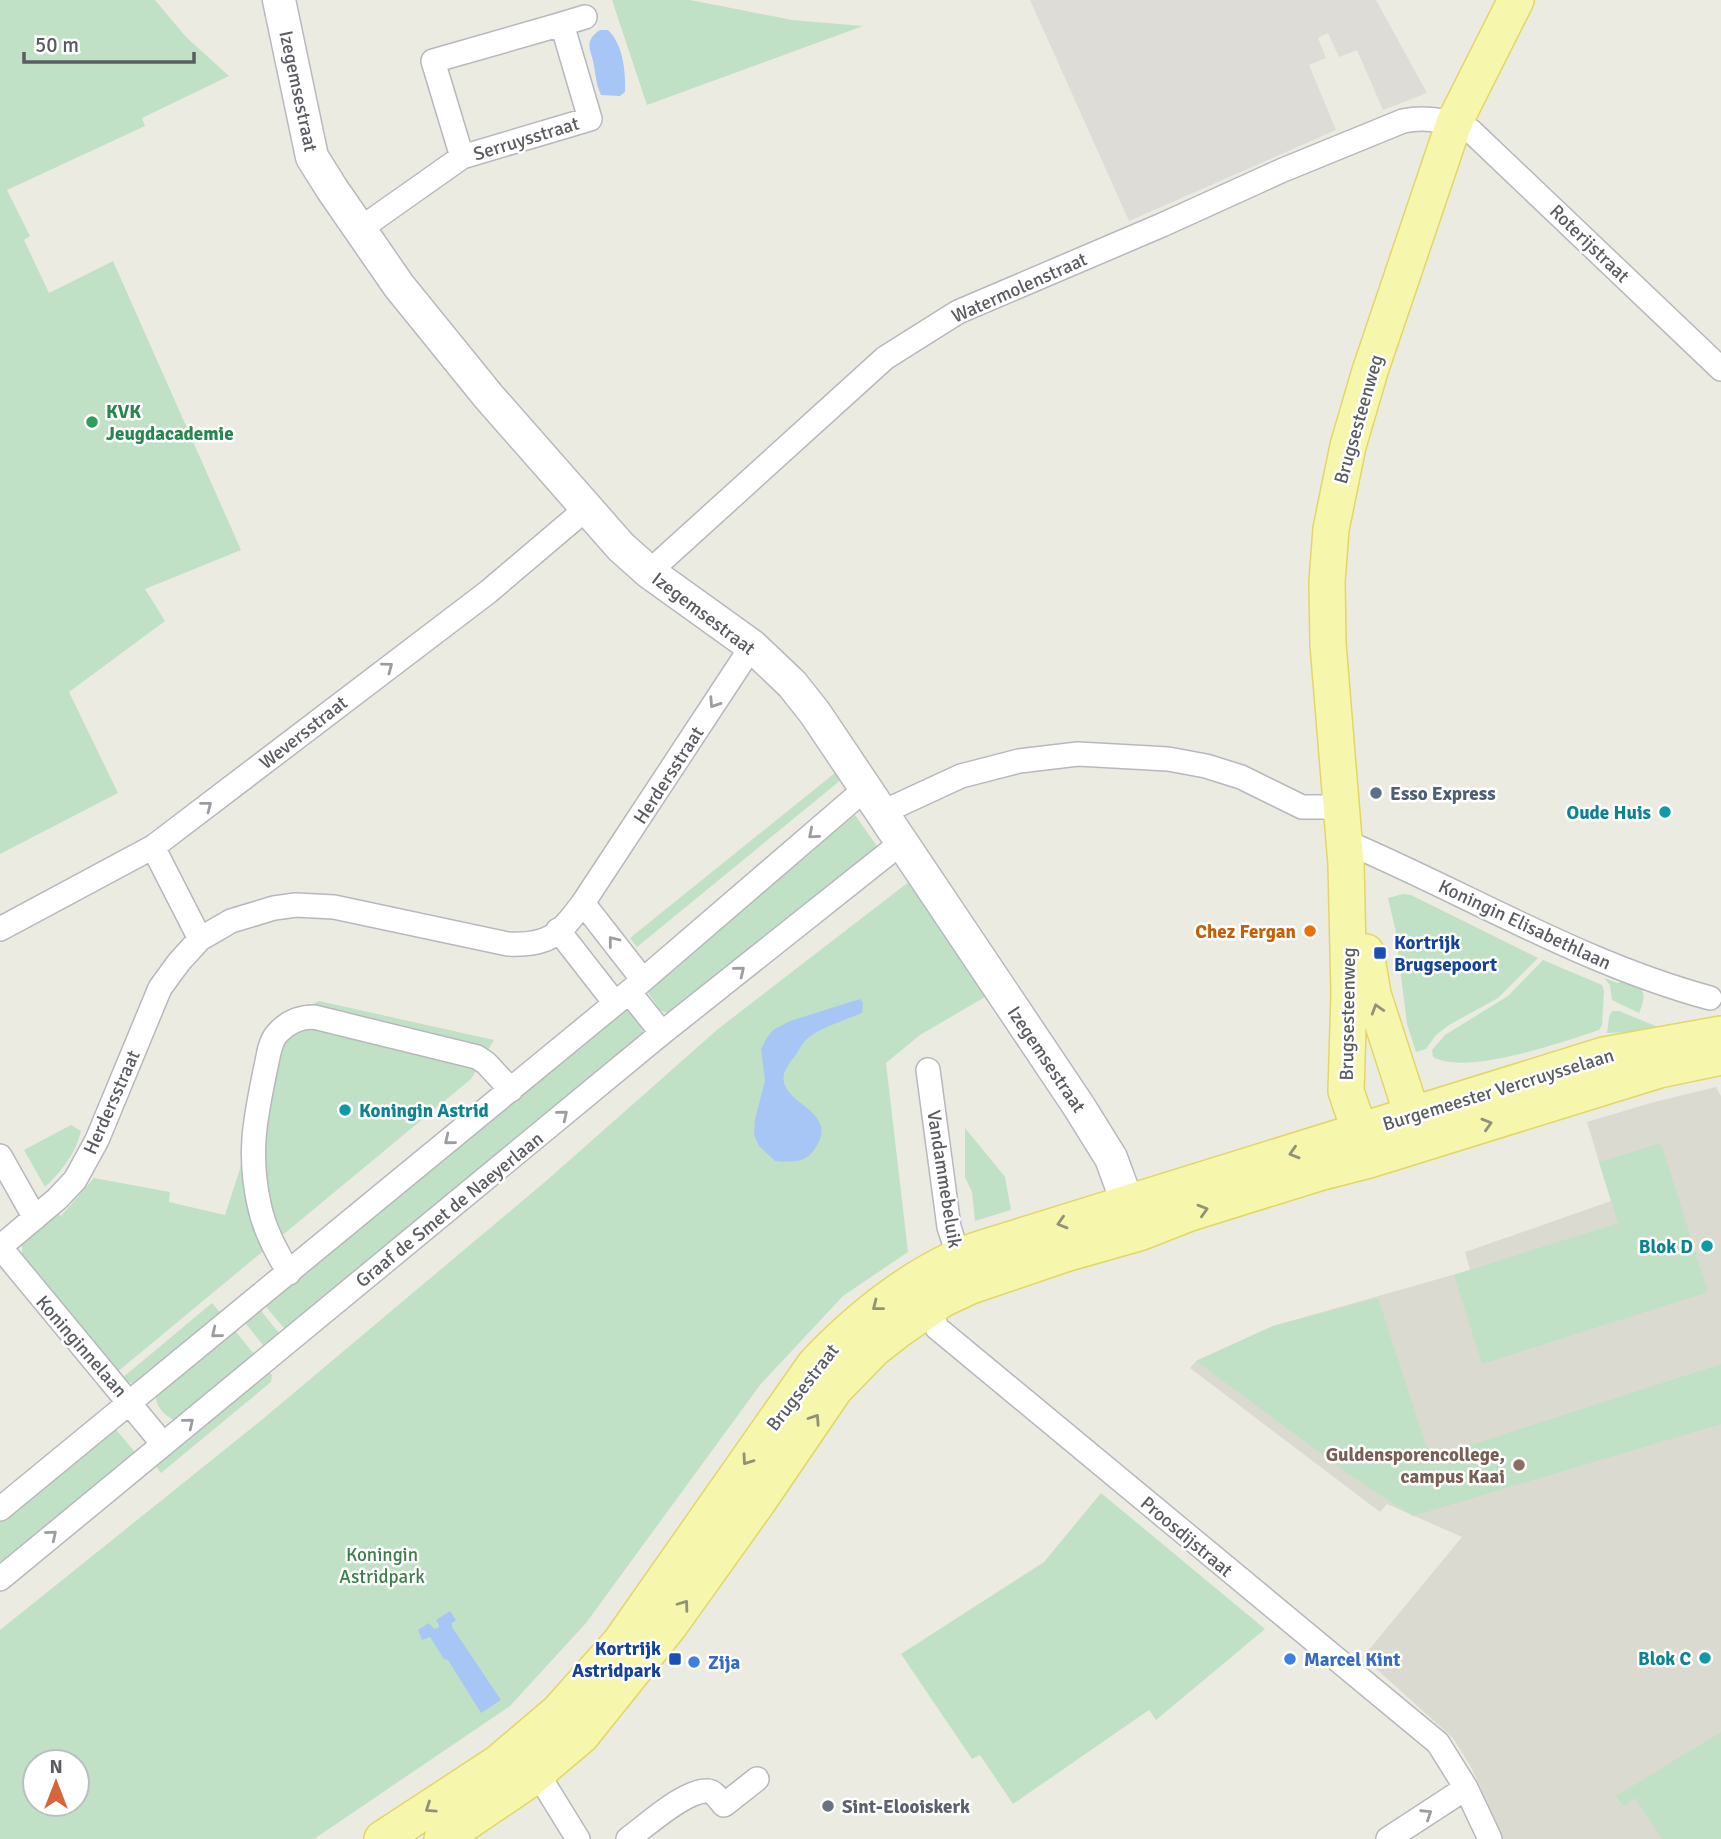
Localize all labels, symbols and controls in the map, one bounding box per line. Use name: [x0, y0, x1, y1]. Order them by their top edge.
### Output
scale bar: [24, 21, 194, 65]
street label: Izegemsestraat: [273, 28, 323, 154]
text: 50 m: [35, 32, 79, 58]
street label: Serruysstraat: [471, 111, 582, 166]
street label: Roterijstraat: [1544, 200, 1635, 288]
street label: Watermolenstraat: [948, 247, 1091, 329]
street label: Brugsesteenweg: [1329, 352, 1389, 487]
place label: KVK Jeugdacademie: [106, 400, 234, 446]
marker: KVK Jeugdacademie: [84, 414, 100, 430]
street label: Izegemsestraat: [647, 567, 760, 661]
one-way arrow: [380, 662, 392, 675]
street label: Weversstraat: [255, 691, 353, 775]
one-way arrow: [710, 696, 723, 709]
street label: Herdersstraat: [628, 722, 709, 829]
place label: Esso Express: [1390, 782, 1496, 806]
marker: Esso Express: [1368, 785, 1384, 801]
one-way arrow: [200, 801, 212, 814]
place label: Oude Huis: [1567, 801, 1651, 825]
marker: Oude Huis: [1657, 804, 1673, 820]
one-way arrow: [808, 826, 821, 838]
street label: Koningin Elisabethlaan: [1435, 874, 1615, 975]
place label: Chez Fergan: [1195, 920, 1296, 944]
marker: Chez Fergan: [1302, 923, 1318, 939]
place label: Kortrijk Brugsepoort: [1394, 931, 1497, 977]
one-way arrow: [609, 937, 622, 949]
marker: Kortrijk Brugsepoort: [1372, 945, 1388, 961]
street label: Brugsesteenweg: [1335, 947, 1361, 1081]
one-way arrow: [732, 967, 744, 980]
street label: Izegemsestraat: [1002, 1002, 1091, 1118]
one-way arrow: [1371, 1004, 1386, 1016]
street label: Burgemeester Vercruysselaan: [1380, 1043, 1617, 1137]
street label: Herdersstraat: [78, 1046, 146, 1158]
place label: Koningin Astrid: [359, 1099, 489, 1123]
marker: Koningin Astrid: [337, 1102, 353, 1118]
street label: Vandammebeluik: [921, 1108, 967, 1250]
one-way arrow: [556, 1110, 568, 1123]
one-way arrow: [1481, 1117, 1493, 1132]
street label: Graaf de Smet de Naeyerlaan: [351, 1127, 548, 1293]
one-way arrow: [444, 1132, 457, 1144]
one-way arrow: [1288, 1144, 1300, 1159]
one-way arrow: [1196, 1203, 1208, 1218]
one-way arrow: [1056, 1215, 1069, 1229]
place label: Blok D: [1639, 1235, 1693, 1259]
marker: Blok D: [1699, 1238, 1715, 1254]
street label: Koninginnelaan: [30, 1291, 132, 1403]
one-way arrow: [873, 1298, 885, 1311]
one-way arrow: [211, 1324, 223, 1337]
street label: Brugsestraat: [761, 1339, 844, 1436]
one-way arrow: [807, 1414, 819, 1427]
one-way arrow: [180, 1419, 193, 1431]
place label: Guldensporencollege, campus Kaai: [1326, 1443, 1505, 1489]
one-way arrow: [743, 1452, 755, 1465]
marker: Guldensporencollege, campus Kaai: [1511, 1457, 1527, 1473]
street label: Proosdijstraat: [1135, 1491, 1238, 1583]
one-way arrow: [45, 1531, 57, 1544]
park label: Koningin Astridpark: [339, 1543, 425, 1589]
one-way arrow: [675, 1600, 688, 1613]
place label: Kortrijk Astridpark: [572, 1637, 661, 1683]
place label: Blok C: [1638, 1647, 1691, 1671]
place label: Marcel Kint: [1304, 1648, 1400, 1672]
marker: Blok C: [1697, 1650, 1713, 1666]
marker: Kortrijk Astridpark: [667, 1651, 683, 1667]
place label: Zija: [708, 1651, 740, 1675]
marker: Marcel Kint: [1282, 1651, 1298, 1667]
marker: Zija: [686, 1654, 702, 1670]
north arrow: [21, 1748, 91, 1818]
text: N: [49, 1755, 63, 1779]
place label: Sint-Elooiskerk: [842, 1795, 970, 1819]
marker: Sint-Elooiskerk: [820, 1798, 836, 1814]
one-way arrow: [425, 1800, 438, 1813]
one-way arrow: [1419, 1809, 1432, 1822]

